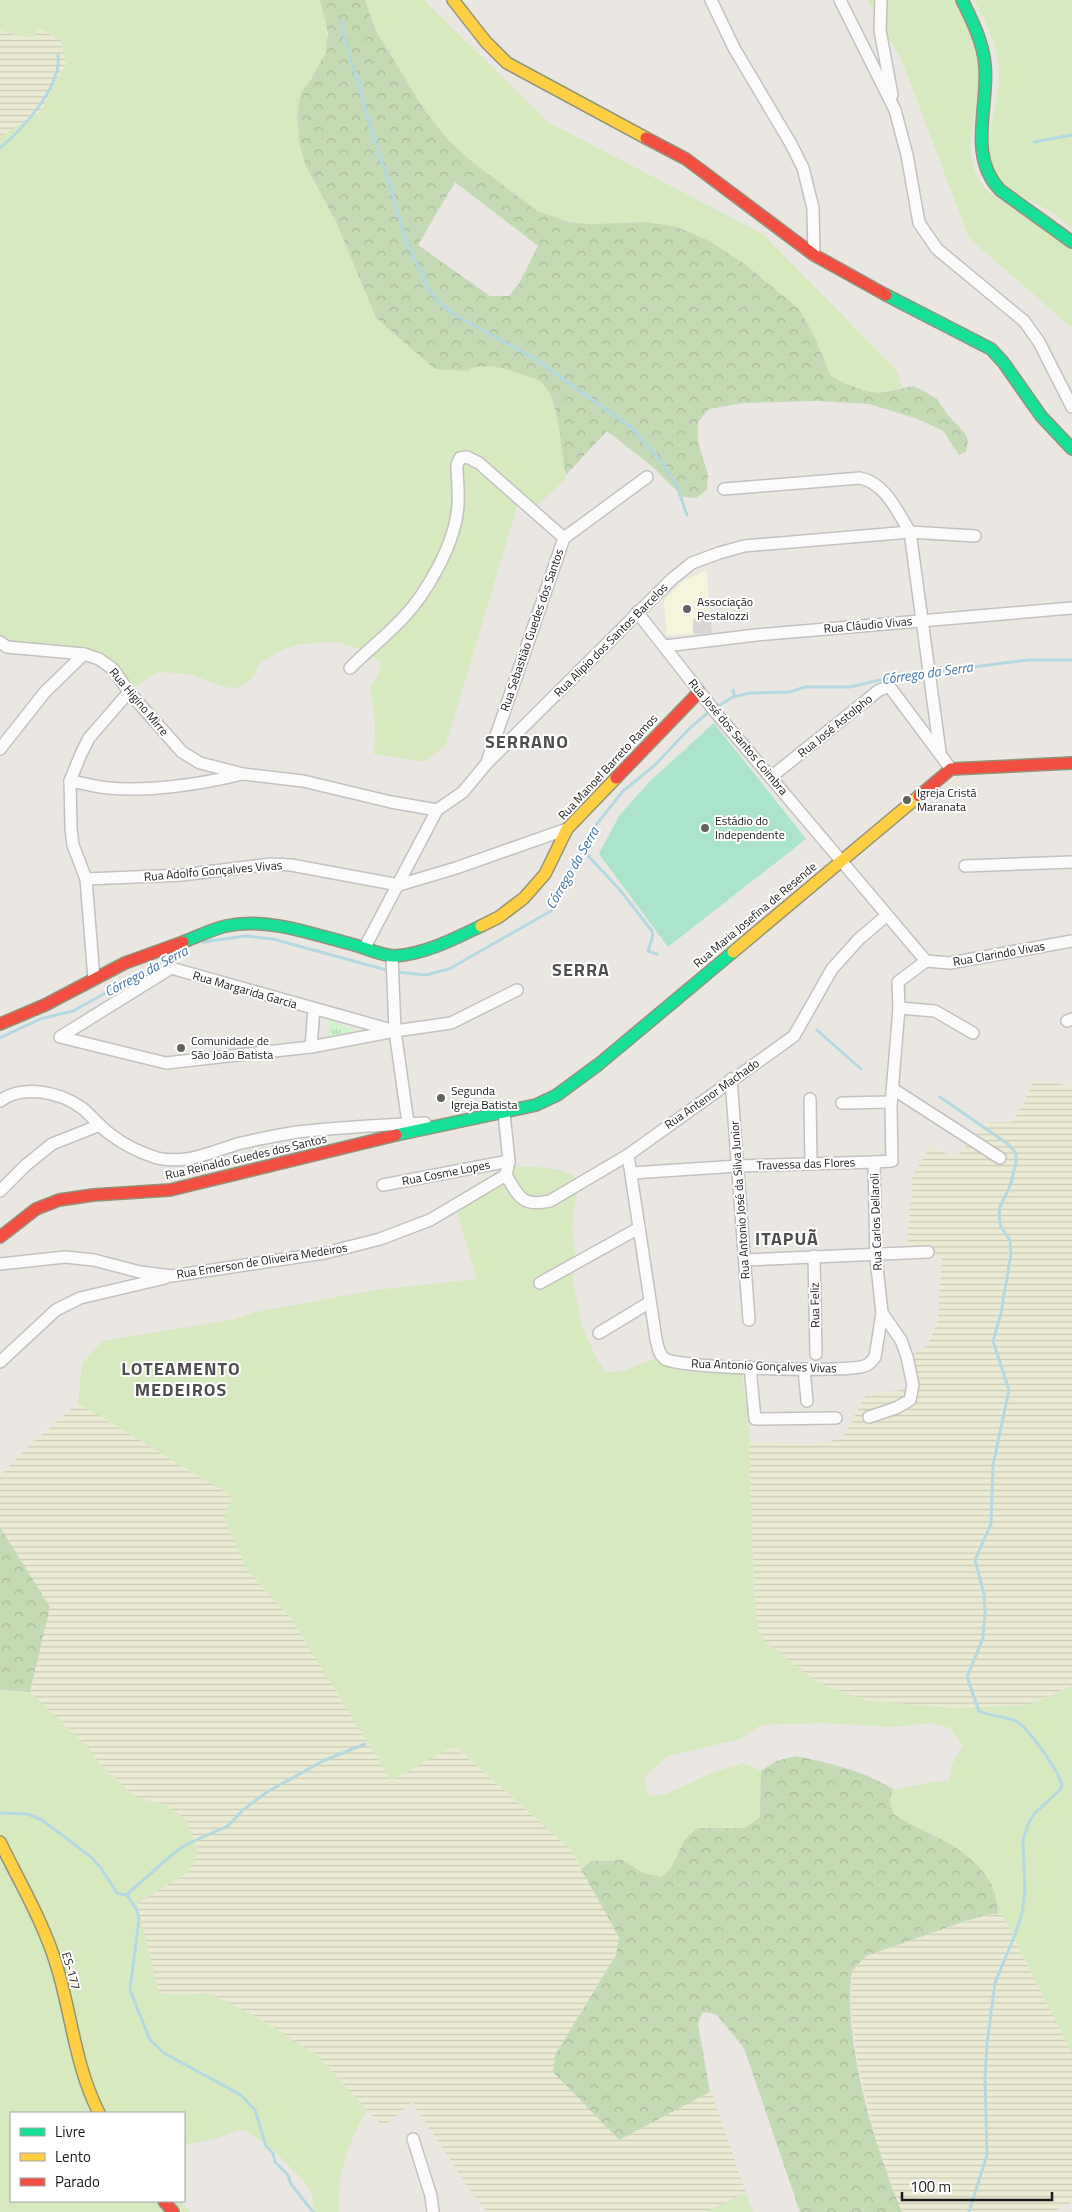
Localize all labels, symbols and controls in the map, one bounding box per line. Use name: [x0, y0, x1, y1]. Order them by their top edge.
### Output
street label: Rua Sebastião Guedes dos Santos: [495, 545, 568, 714]
street label: Rua Alipio dos Santos Barcelos: [549, 578, 672, 701]
place label: Associação Pestalozzi: [697, 592, 753, 625]
marker: Associação Pestalozzi: [681, 603, 693, 615]
street label: Rua Cláudio Vivas: [823, 611, 913, 638]
water label: Córrego da Serra: [880, 656, 975, 689]
street label: Rua Higino Mirre: [105, 663, 174, 740]
street label: Rua José dos Santos Coimbra: [684, 674, 793, 799]
street label: Rua José Astolpho: [793, 689, 876, 762]
street label: Rua Manoel Barreto Ramos: [553, 709, 662, 824]
district label: SERRANO: [485, 728, 569, 755]
place label: Igreja Cristã Maranata: [917, 783, 976, 816]
marker: Igreja Cristã Maranata: [901, 794, 913, 806]
place label: Estádio do Independente: [715, 811, 785, 844]
water label: Córrego da Serra: [540, 822, 604, 913]
marker: Estádio do Independente: [699, 822, 711, 834]
street label: Rua Adolfo Gonçalves Vivas: [143, 855, 283, 886]
street label: Rua Maria Josefina de Resende: [689, 857, 820, 972]
street label: Rua Clarindo Vivas: [951, 936, 1047, 971]
water label: Córrego da Serra: [100, 939, 192, 1001]
district label: SERRA: [552, 956, 610, 983]
street label: Rua Margarida Garcia: [191, 966, 300, 1014]
place label: Comunidade de São João Batista: [191, 1031, 273, 1064]
marker: Comunidade de São João Batista: [175, 1042, 187, 1054]
street label: Rua Antenor Machado: [660, 1054, 763, 1134]
place label: Segunda Igreja Batista: [451, 1081, 517, 1114]
marker: Segunda Igreja Batista: [435, 1092, 447, 1104]
street label: Rua Antonio José da Silva Junior: [724, 1120, 755, 1280]
street label: Rua Reinaldo Guedes dos Santos: [163, 1129, 329, 1184]
street label: Travessa das Flores: [756, 1152, 856, 1175]
street label: Rua Cosme Lopes: [400, 1155, 492, 1190]
street label: Rua Carlos Dellaroli: [864, 1173, 887, 1271]
district label: ITAPUÃ: [755, 1225, 819, 1252]
street label: Rua Emerson de Oliveira Medeiros: [175, 1238, 349, 1283]
street label: Rua Feliz: [805, 1282, 824, 1328]
street label: Rua Antonio Gonçalves Vivas: [691, 1353, 837, 1378]
district label: LOTEAMENTO MEDEIROS: [121, 1355, 241, 1403]
street label: ES-177: [57, 1950, 86, 1992]
legend: [10, 2112, 185, 2202]
text: Livre: [55, 2120, 85, 2143]
text: Lento: [55, 2145, 91, 2168]
text: Parado: [55, 2170, 100, 2193]
scale bar: [902, 2170, 1052, 2202]
text: 100 m: [910, 2175, 951, 2198]

